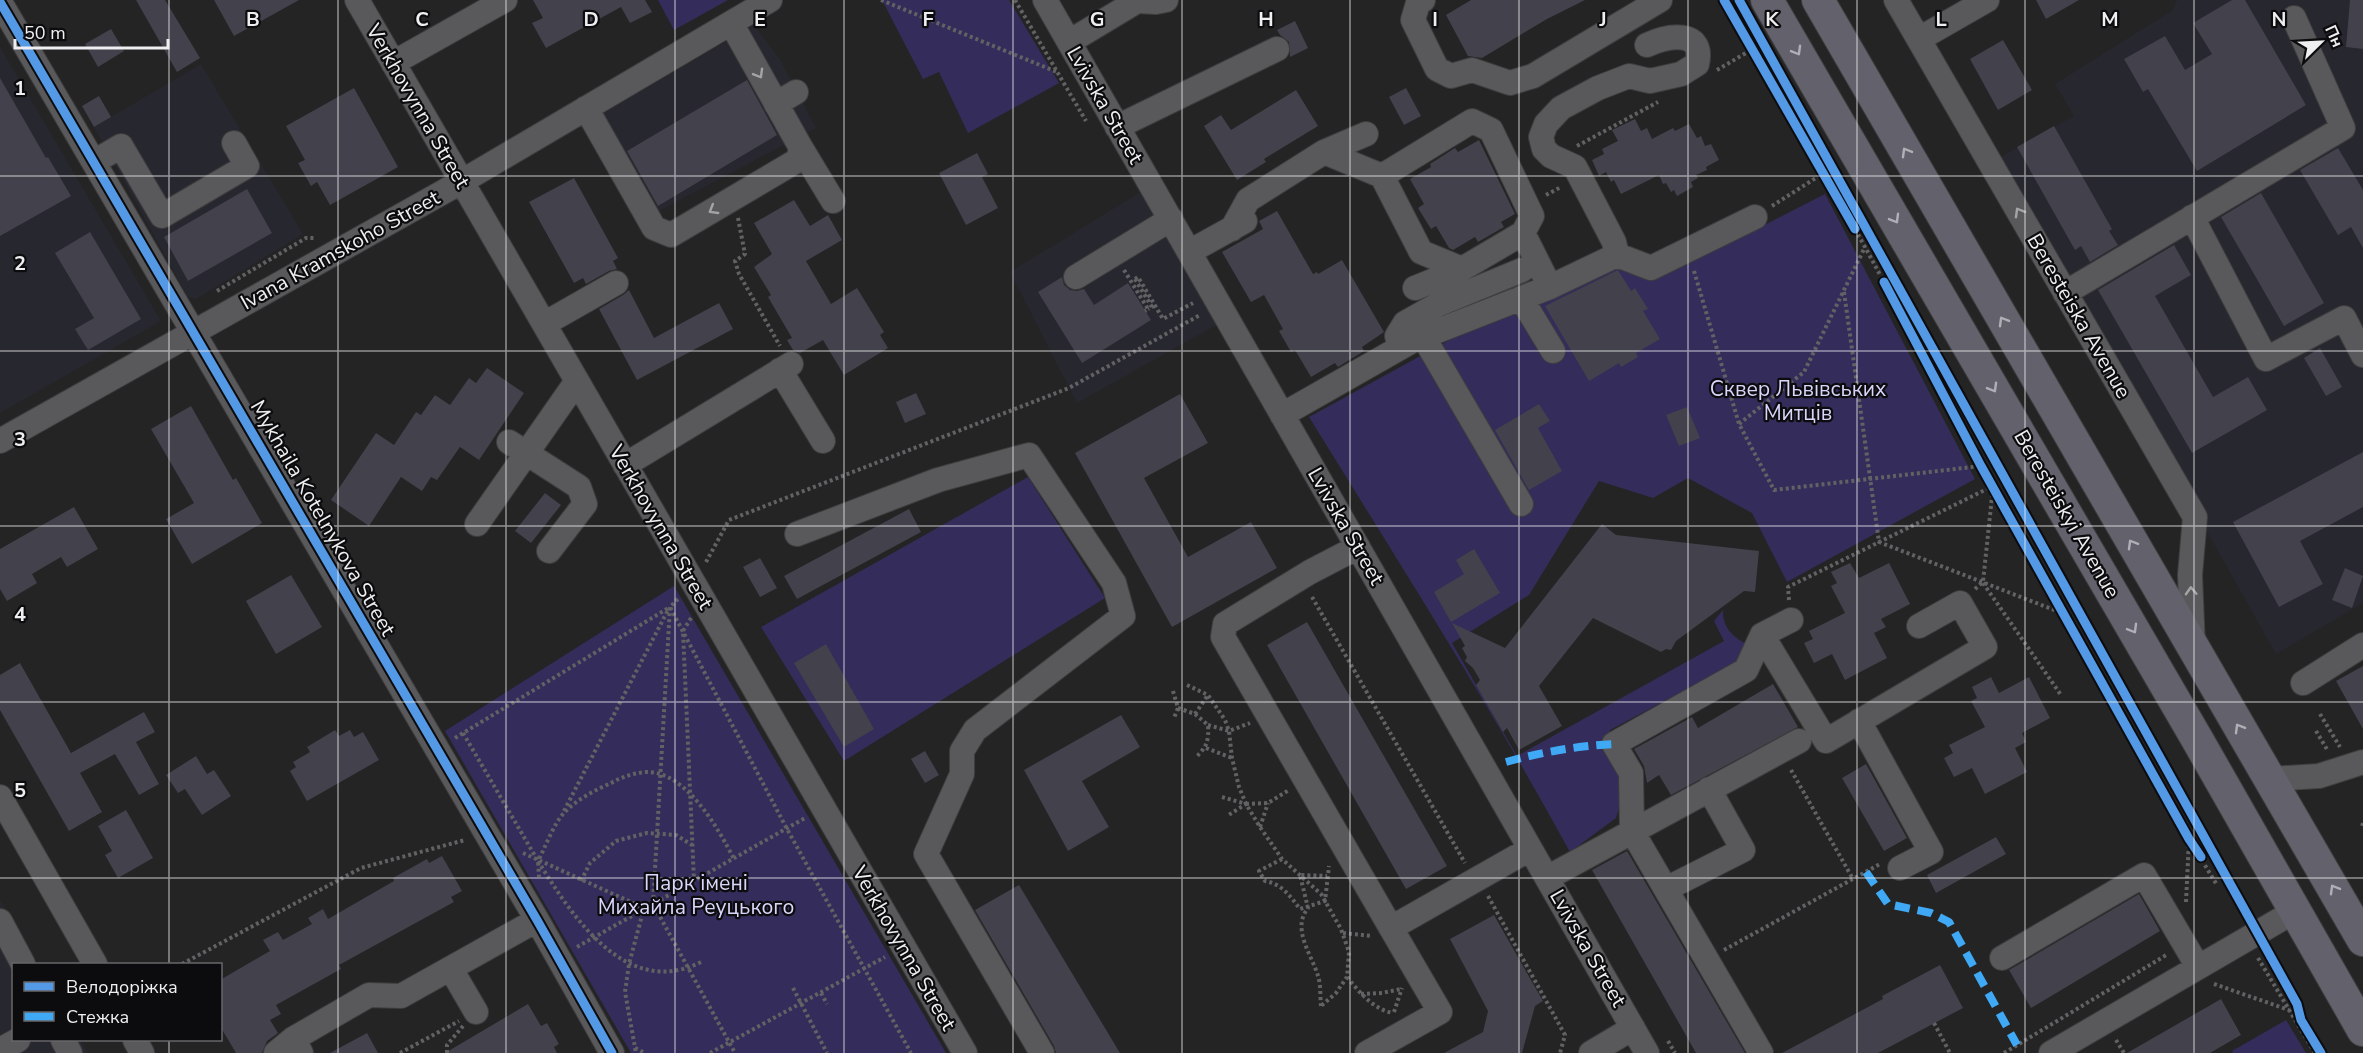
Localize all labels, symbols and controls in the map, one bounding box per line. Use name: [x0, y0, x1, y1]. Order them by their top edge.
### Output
text: B: [246, 6, 260, 33]
text: C: [415, 6, 429, 33]
text: D: [583, 6, 599, 33]
text: E: [754, 6, 766, 33]
text: F: [922, 6, 934, 33]
text: G: [1090, 6, 1104, 33]
text: H: [1258, 6, 1274, 33]
text: I: [1432, 6, 1438, 33]
text: J: [1598, 6, 1607, 33]
text: K: [1765, 6, 1779, 33]
text: L: [1935, 6, 1947, 33]
text: M: [2101, 6, 2119, 33]
text: N: [2272, 6, 2286, 33]
scale bar: [15, 12, 168, 50]
north arrow: [2291, 12, 2351, 72]
street label: Verkhovynna Street: [359, 18, 477, 194]
text: 50 m: [24, 21, 66, 45]
text: Пн: [2319, 22, 2348, 51]
street label: Lvivska Street: [1060, 41, 1150, 169]
one-way arrow: [1789, 44, 1801, 55]
one-way arrow: [752, 68, 763, 78]
text: 1: [14, 75, 26, 102]
one-way arrow: [1902, 148, 1913, 158]
street label: Ivana Kramskoho Street: [235, 183, 445, 316]
one-way arrow: [709, 202, 719, 214]
one-way arrow: [2015, 208, 2026, 218]
one-way arrow: [1887, 213, 1899, 223]
street label: Beresteiska Avenue: [2020, 229, 2138, 403]
text: 2: [14, 250, 26, 277]
one-way arrow: [1999, 317, 2011, 327]
park label: Сквер Львівських Митців: [1710, 375, 1886, 427]
one-way arrow: [1986, 381, 1997, 392]
street label: Mykhaila Kotelnykova Street: [244, 395, 402, 642]
street label: Beresteiskyi Avenue: [2007, 425, 2127, 603]
text: 3: [14, 426, 26, 453]
street label: Verkhovynna Street: [602, 439, 720, 615]
street label: Lvivska Street: [1301, 462, 1391, 590]
one-way arrow: [2128, 540, 2140, 550]
one-way arrow: [2185, 586, 2198, 595]
text: 4: [14, 601, 26, 628]
one-way arrow: [2126, 622, 2138, 633]
one-way arrow: [2235, 724, 2247, 734]
text: 5: [14, 777, 26, 804]
street label: Verkhovynna Street: [845, 860, 963, 1036]
park label: Парк імені Михайла Реуцького: [598, 869, 794, 921]
street label: Lvivska Street: [1543, 884, 1633, 1012]
one-way arrow: [2329, 885, 2341, 895]
legend: [12, 963, 222, 1041]
text: Велодоріжка: [66, 975, 178, 999]
text: Стежка: [66, 1005, 129, 1029]

